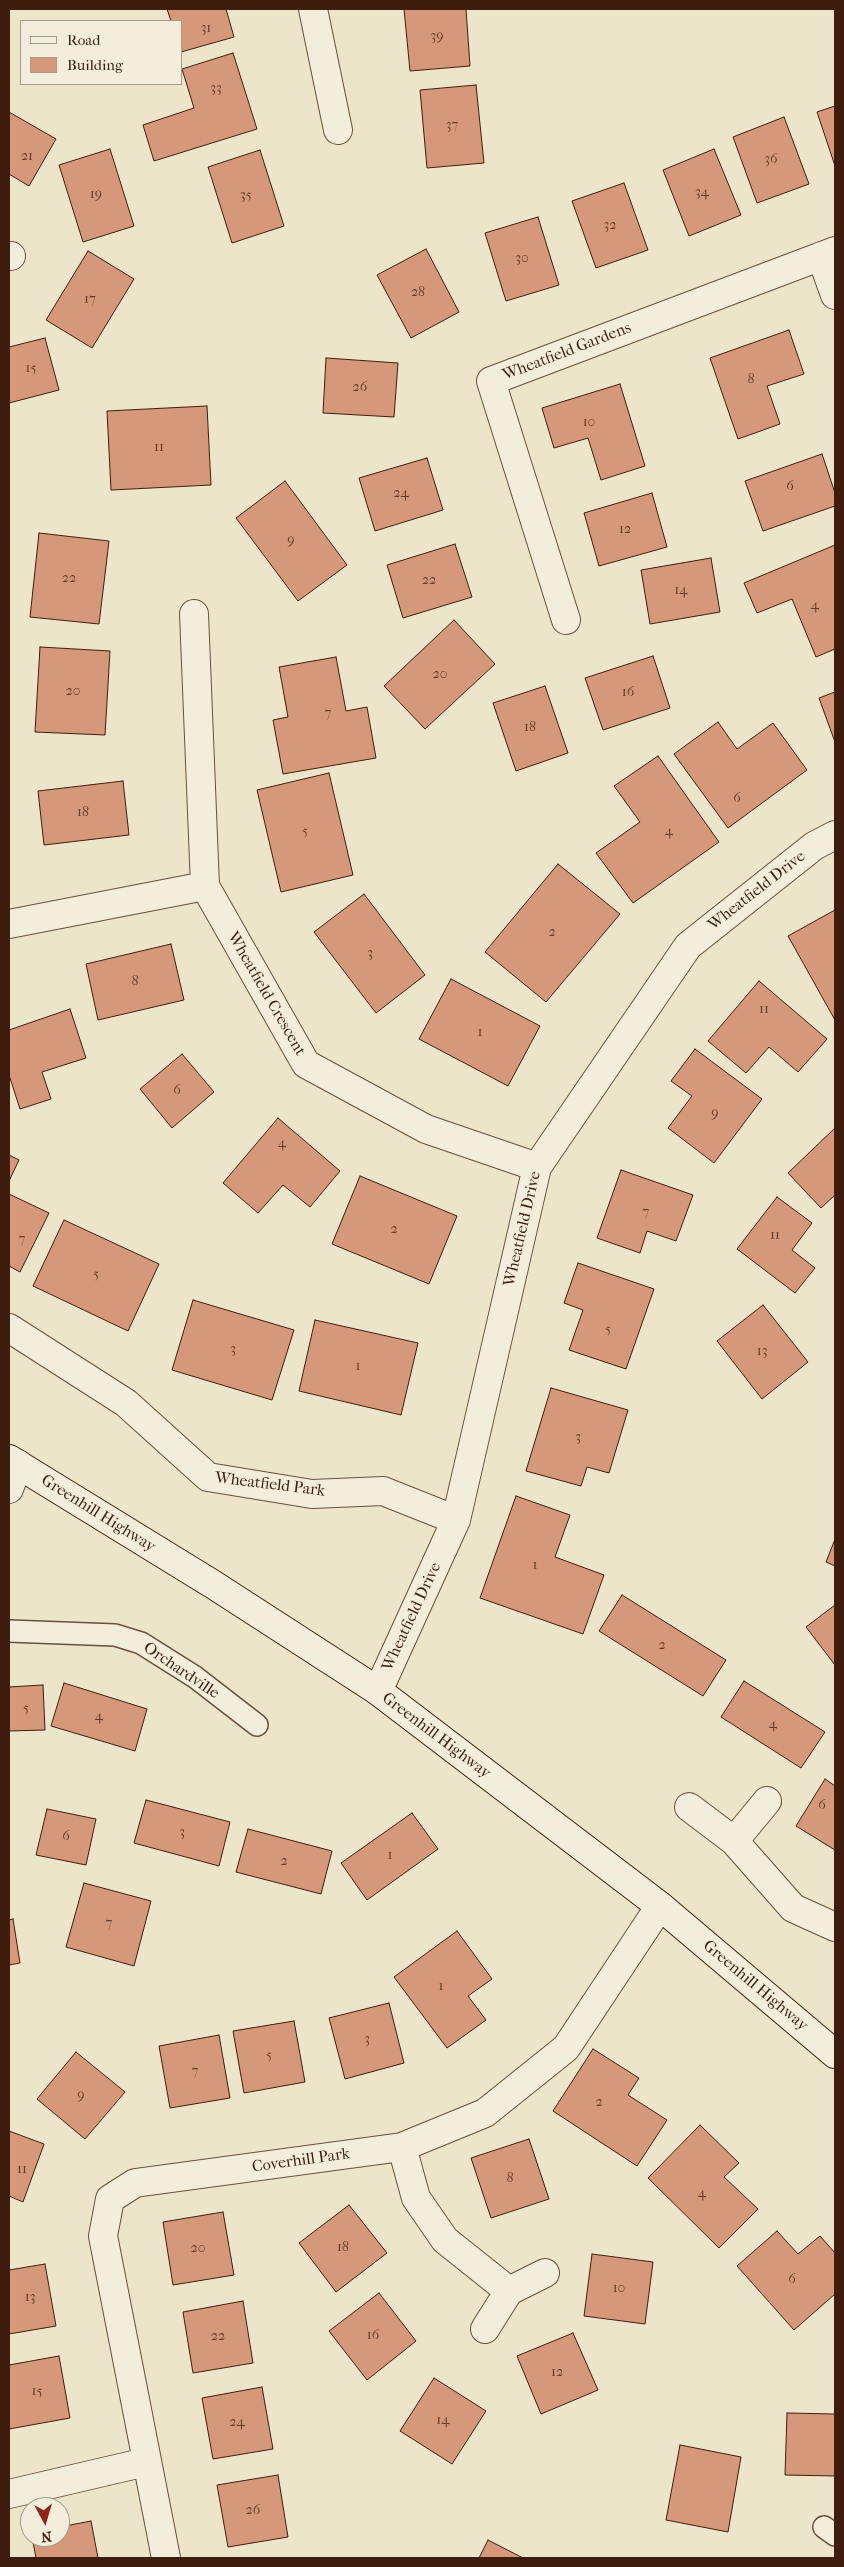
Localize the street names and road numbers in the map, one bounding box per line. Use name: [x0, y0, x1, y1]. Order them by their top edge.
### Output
street label: Wheatfield Gardens: [500, 319, 634, 385]
street label: Wheatfield Drive: [705, 847, 809, 935]
street label: Wheatfield Crescent: [223, 929, 309, 1059]
street label: Wheatfield Drive: [500, 1169, 546, 1289]
street label: Wheatfield Park: [214, 1469, 326, 1501]
street label: Greenhill Highway: [37, 1471, 159, 1557]
street label: Wheatfield Drive: [378, 1560, 446, 1674]
street label: Orchardville: [139, 1639, 223, 1703]
street label: Greenhill Highway: [378, 1689, 494, 1783]
street label: Greenhill Highway: [699, 1937, 811, 2035]
street label: Coverhill Park: [251, 2145, 351, 2177]

